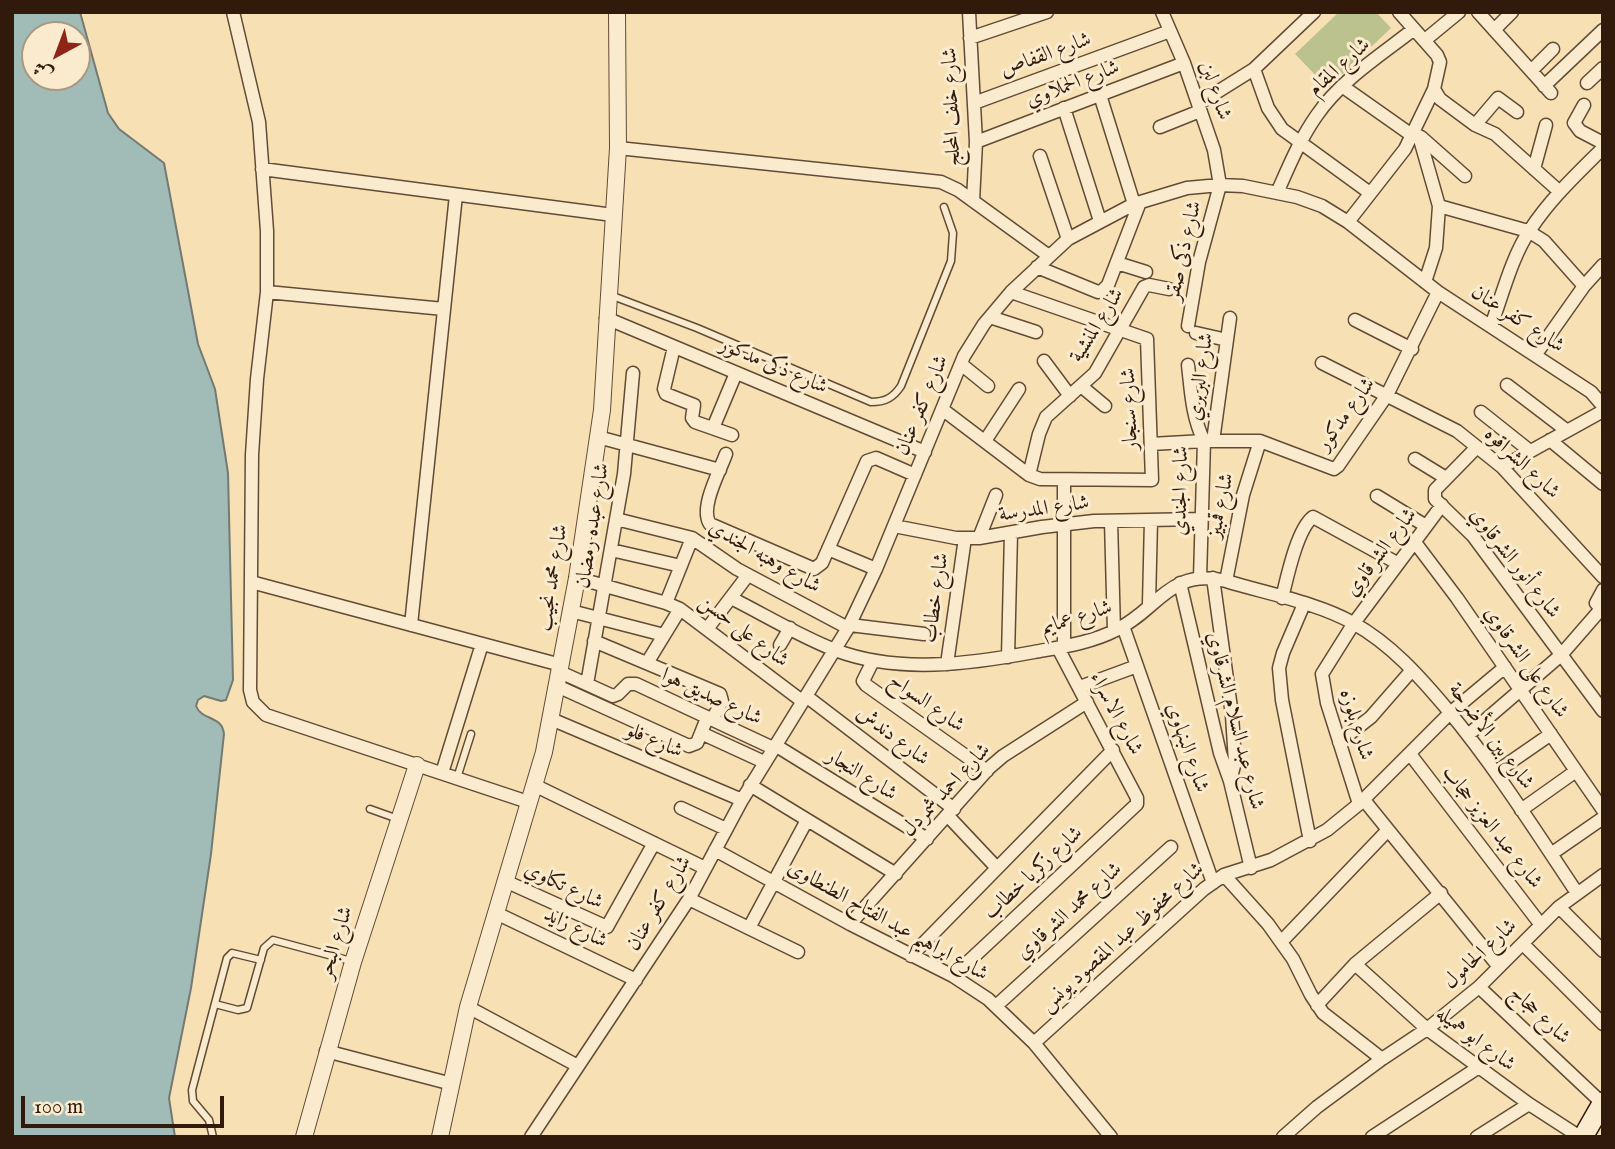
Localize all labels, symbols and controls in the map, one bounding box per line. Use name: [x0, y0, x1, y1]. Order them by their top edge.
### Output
north arrow: [21, 21, 91, 91]
street label: شارع القفاص: [997, 28, 1095, 84]
street label: شارع المقام: [1304, 33, 1376, 103]
street label: شارع خلف المحلج: [938, 47, 968, 167]
text: ش: [29, 55, 59, 86]
street label: شارع الحملاوي: [1023, 56, 1123, 114]
street label: شارع لبن: [1192, 58, 1236, 124]
street label: شارع ذكى صقر: [1161, 199, 1209, 303]
street label: شارع كفر عنان: [1465, 280, 1569, 360]
street label: شارع المنشية: [1065, 284, 1131, 368]
street label: شارع البربري: [1183, 331, 1221, 423]
street label: شارع ذكى مدكور: [715, 333, 831, 401]
street label: شارع كفر عنان: [891, 352, 955, 460]
street label: شارع سنجار: [1117, 367, 1145, 451]
street label: شارع مدكور: [1312, 373, 1382, 457]
street label: شارع الشراقوه: [1478, 423, 1564, 505]
street label: شارع الجندي: [1169, 446, 1195, 536]
street label: شارع عبده رمضان: [572, 461, 616, 591]
street label: شارع قمبيز: [1203, 471, 1241, 541]
street label: شارع المدرسة: [997, 491, 1091, 529]
street label: شارع الشرقاوي: [1341, 504, 1423, 602]
street label: شارع أنور الشرقاوي: [1463, 504, 1565, 624]
street label: شارع وهبه الجندي: [703, 516, 825, 600]
street label: شارع محمد نجيب: [533, 523, 575, 633]
street label: شارع خطاب: [918, 551, 956, 645]
street label: شارع على حسن: [693, 590, 793, 674]
street label: شارع عمايم: [1038, 596, 1116, 642]
street label: شارع على الشرقاوي: [1477, 602, 1573, 724]
street label: شارع عبد السلام الشرقاوي: [1200, 629, 1268, 813]
street label: شارع صديق هوا: [657, 664, 765, 732]
street label: شارع الاسراء: [1083, 668, 1147, 760]
street label: شارع السواح: [883, 669, 969, 739]
street label: شارع بين الأضرحة: [1442, 679, 1538, 795]
street label: شارع بلوزه: [1332, 686, 1378, 764]
street label: شارع البنهاوي: [1159, 700, 1213, 796]
street label: شارع دندش: [850, 701, 934, 773]
street label: شارع فلو: [622, 719, 686, 765]
street label: شارع احمد شمردل: [897, 739, 997, 843]
street label: شارع النجار: [821, 744, 901, 808]
street label: شارع عبد العزيز حجاب: [1435, 761, 1547, 895]
street label: شارع زكريا خطاب: [979, 822, 1089, 926]
street label: شارع كفر عنان: [622, 852, 698, 956]
street label: شارع ابراهيم عبد الفتاح الطنطاوى: [782, 856, 992, 988]
street label: شارع تكاوي: [519, 858, 607, 916]
street label: شارع محمد الشرقاوي: [1012, 858, 1128, 966]
street label: شارع محفوظ عبد المقصود يونس: [1036, 858, 1210, 1018]
street label: شارع زايد: [539, 903, 611, 955]
street label: شارع البحر: [314, 904, 360, 982]
street label: شارع الحامول: [1439, 915, 1523, 995]
street label: شارع حجاج: [1503, 981, 1575, 1051]
street label: شارع ابو هميله: [1430, 1002, 1520, 1078]
scale bar: [24, 1082, 228, 1126]
text: 100 m: [34, 1094, 83, 1121]

